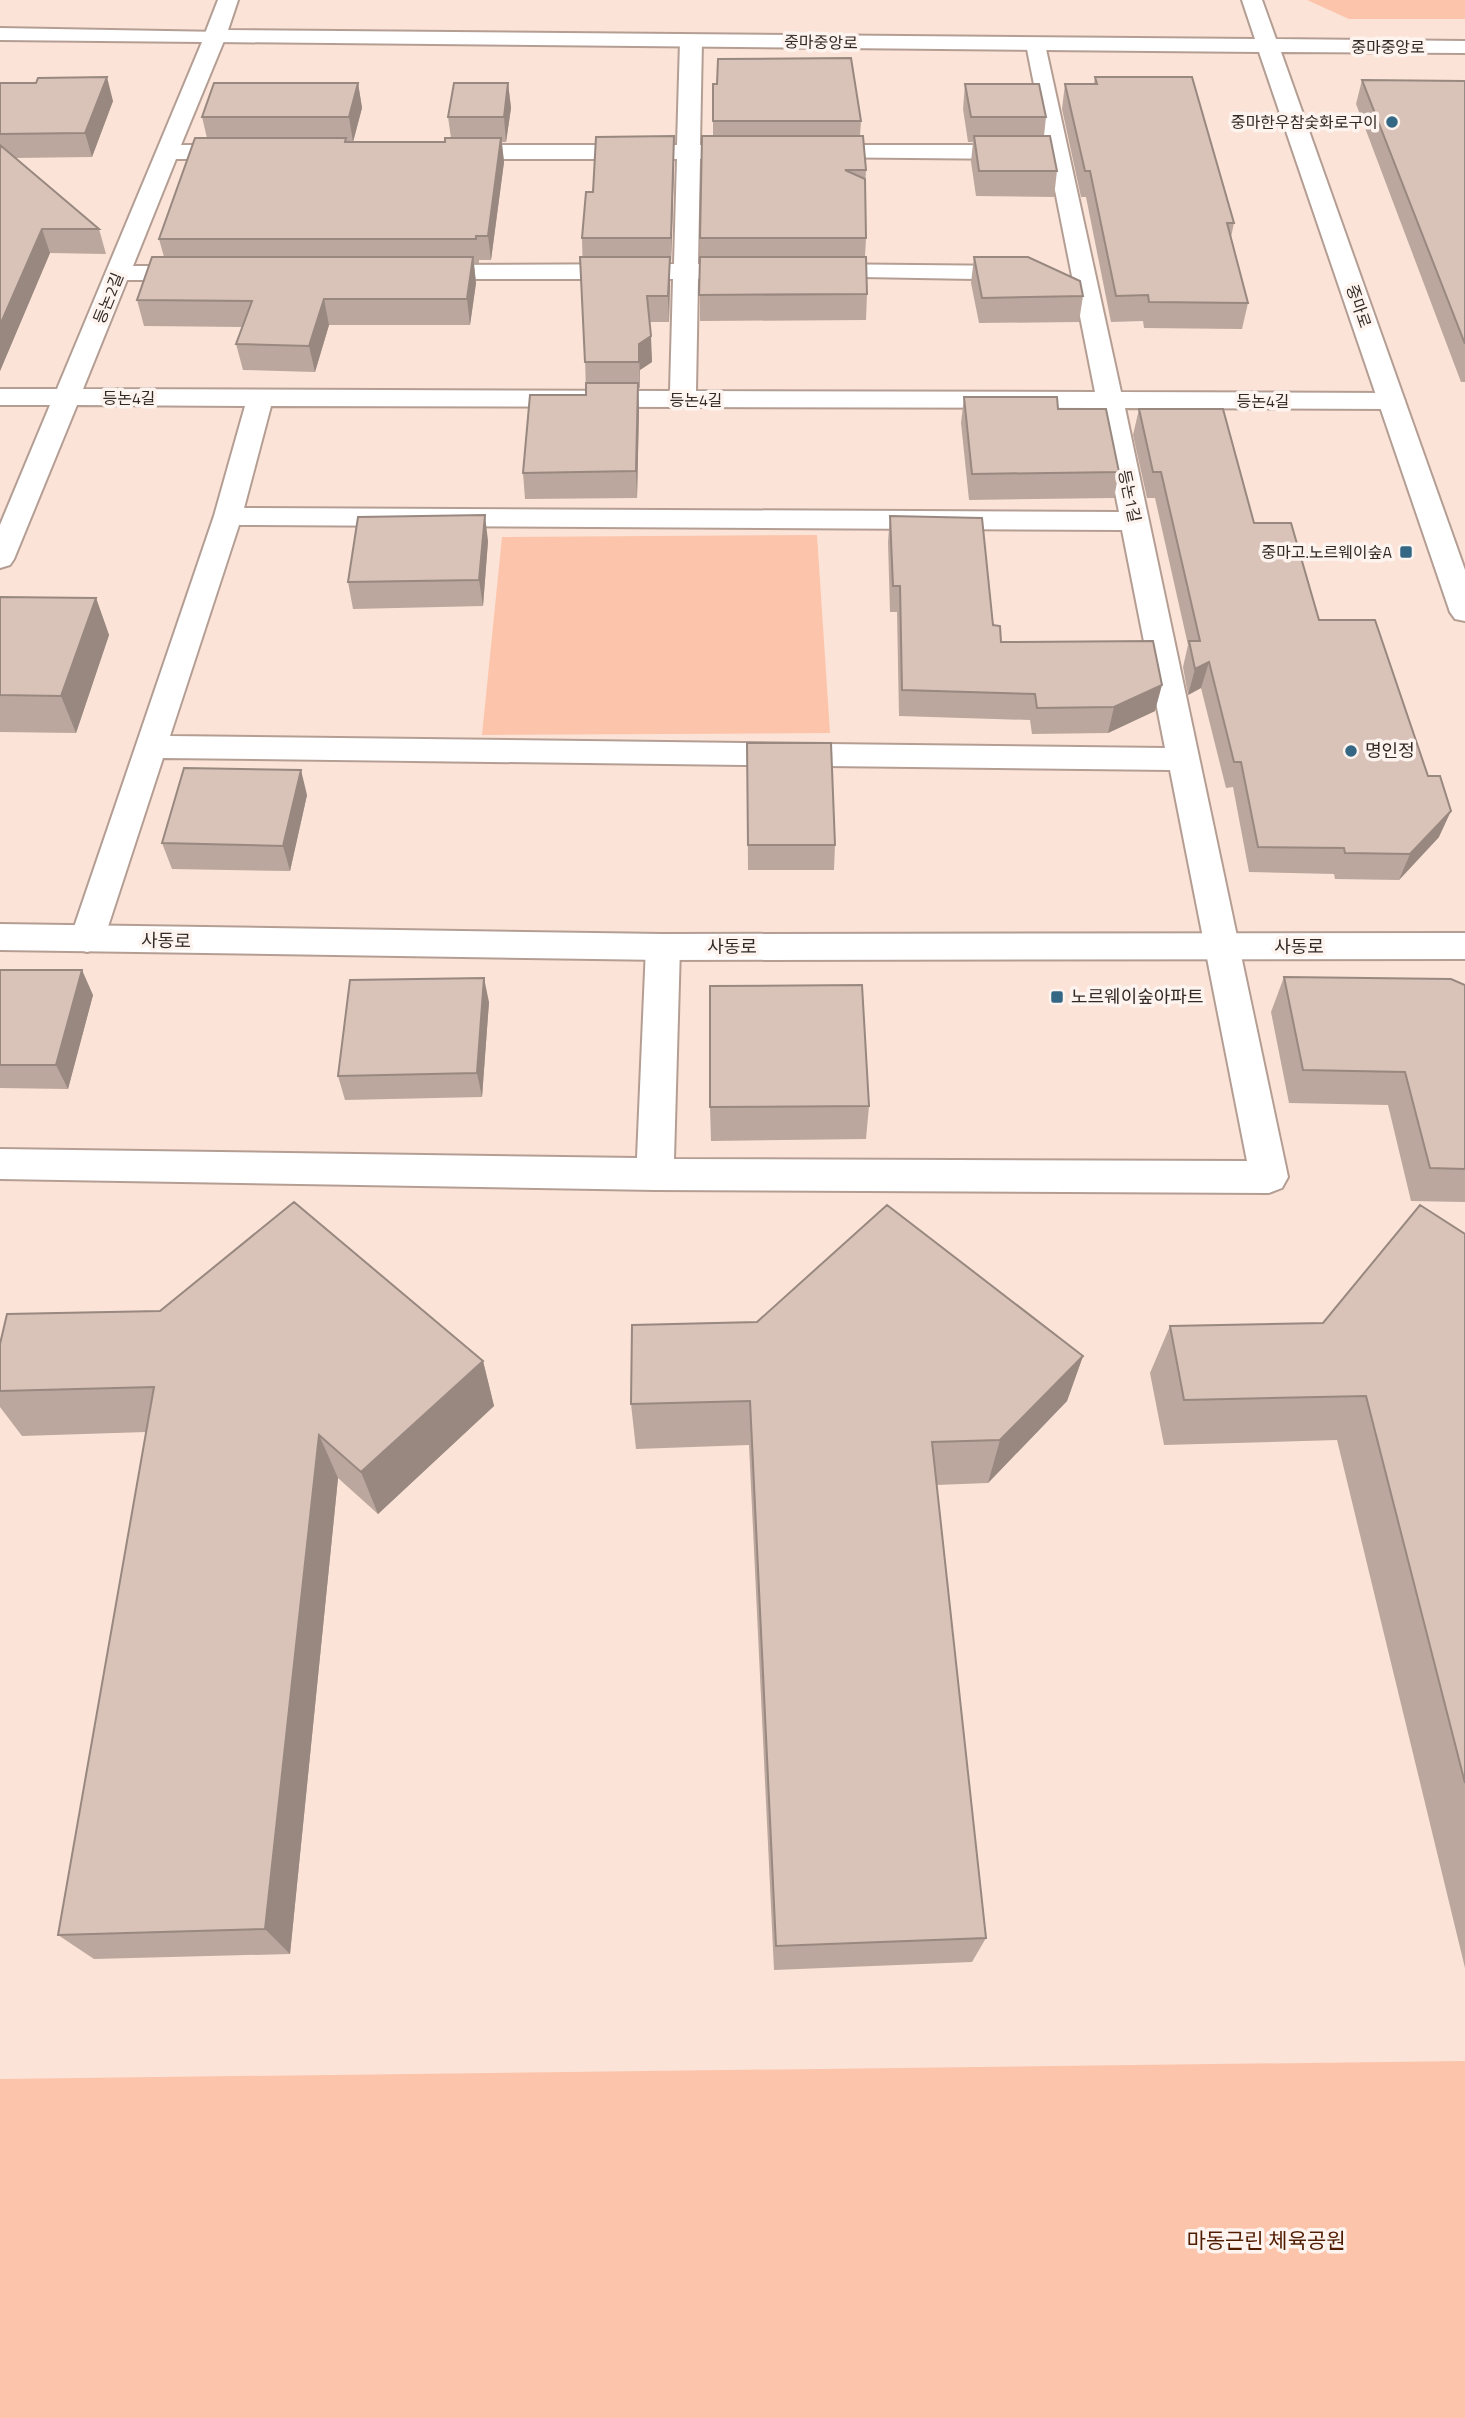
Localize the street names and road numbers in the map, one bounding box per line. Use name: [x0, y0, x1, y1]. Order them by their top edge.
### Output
street label: 중마중앙로: [784, 29, 858, 55]
street label: 중마중앙로: [1351, 35, 1425, 59]
street label: 등논2길: [87, 269, 129, 327]
street label: 중마로: [1340, 281, 1378, 331]
street label: 등논4길: [102, 386, 156, 410]
street label: 등논4길: [669, 388, 723, 412]
street label: 등논4길: [1236, 389, 1290, 413]
street label: 등논1길: [1113, 468, 1147, 524]
street label: 사동로: [141, 927, 191, 954]
street label: 사동로: [707, 933, 757, 960]
street label: 사동로: [1274, 933, 1324, 960]

